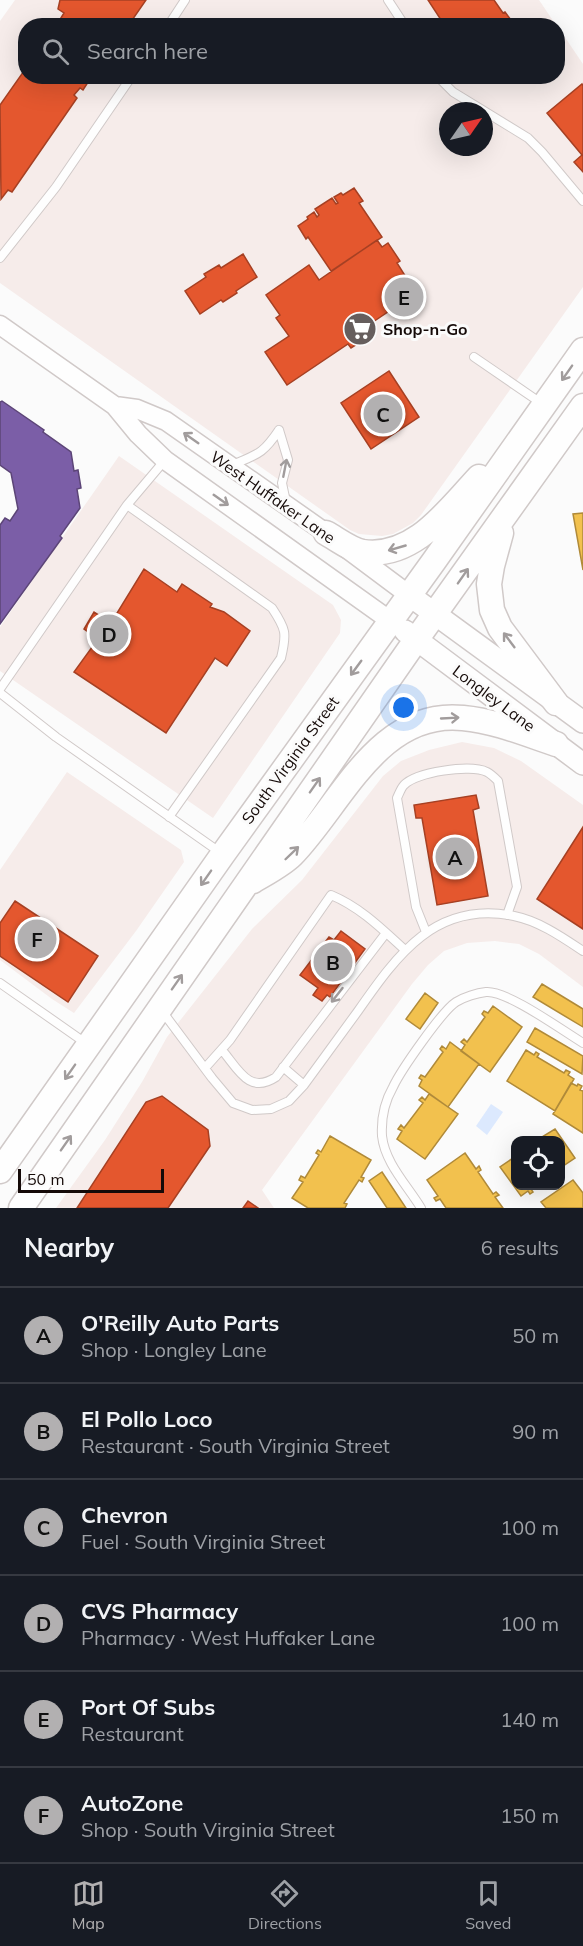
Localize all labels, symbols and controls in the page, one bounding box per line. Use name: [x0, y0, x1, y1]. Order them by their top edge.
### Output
search box: [18, 18, 565, 84]
icon: search: [39, 35, 72, 68]
text: Search here: [87, 37, 208, 65]
north arrow: [439, 102, 493, 156]
pin: E: [384, 274, 424, 320]
supermarket icon: Shop-n-Go: [342, 311, 378, 347]
place label: Shop-n-Go: [383, 319, 468, 339]
one-way arrow: [561, 364, 573, 380]
pin: C: [364, 392, 403, 436]
one-way arrow: [183, 432, 200, 444]
street label: West Huffaker Lane: [207, 446, 339, 548]
one-way arrow: [280, 458, 291, 478]
one-way arrow: [212, 494, 229, 506]
one-way arrow: [388, 543, 407, 554]
one-way arrow: [457, 568, 469, 584]
pin: D: [90, 612, 128, 656]
one-way arrow: [503, 632, 515, 648]
one-way arrow: [350, 659, 362, 676]
street label: Longley Lane: [449, 660, 539, 736]
street label: South Virginia Street: [237, 692, 343, 828]
your location: [389, 693, 418, 722]
one-way arrow: [440, 712, 460, 723]
one-way arrow: [309, 777, 321, 794]
pin: A: [436, 834, 474, 880]
one-way arrow: [284, 846, 299, 861]
one-way arrow: [200, 869, 212, 885]
pin: F: [18, 916, 57, 962]
pin: B: [314, 940, 352, 984]
one-way arrow: [171, 975, 183, 991]
one-way arrow: [330, 987, 343, 1003]
one-way arrow: [64, 1063, 76, 1079]
one-way arrow: [60, 1135, 72, 1151]
map controls: [511, 1136, 565, 1190]
button: locate: [511, 1136, 565, 1190]
scale bar: [18, 1166, 164, 1194]
text: 50 m: [27, 1169, 64, 1189]
text: Nearby: [24, 1231, 114, 1264]
text: 6 results: [481, 1235, 559, 1260]
text: O'Reilly Auto Parts: [81, 1309, 279, 1337]
text: A: [36, 1323, 51, 1348]
text: 50 m: [512, 1323, 559, 1348]
text: Shop · Longley Lane: [81, 1337, 267, 1362]
text: El Pollo Loco: [81, 1405, 213, 1433]
text: B: [37, 1419, 50, 1444]
text: 90 m: [512, 1419, 559, 1444]
text: Restaurant · South Virginia Street: [81, 1433, 390, 1458]
text: Chevron: [81, 1501, 168, 1529]
text: C: [37, 1515, 50, 1540]
text: 100 m: [500, 1515, 559, 1540]
text: Fuel · South Virginia Street: [81, 1529, 325, 1554]
text: CVS Pharmacy: [81, 1597, 238, 1625]
text: D: [36, 1611, 51, 1636]
text: 100 m: [500, 1611, 559, 1636]
text: Pharmacy · West Huffaker Lane: [81, 1625, 375, 1650]
text: Port Of Subs: [81, 1693, 215, 1721]
text: E: [38, 1707, 49, 1732]
text: 140 m: [500, 1707, 559, 1732]
text: Restaurant: [81, 1721, 184, 1746]
text: AutoZone: [81, 1789, 183, 1817]
text: F: [38, 1803, 49, 1828]
text: 150 m: [500, 1803, 559, 1828]
text: Shop · South Virginia Street: [81, 1817, 335, 1842]
tab: Map: [72, 1877, 105, 1933]
tab: Directions: [248, 1877, 322, 1933]
tab: Saved: [465, 1877, 511, 1933]

